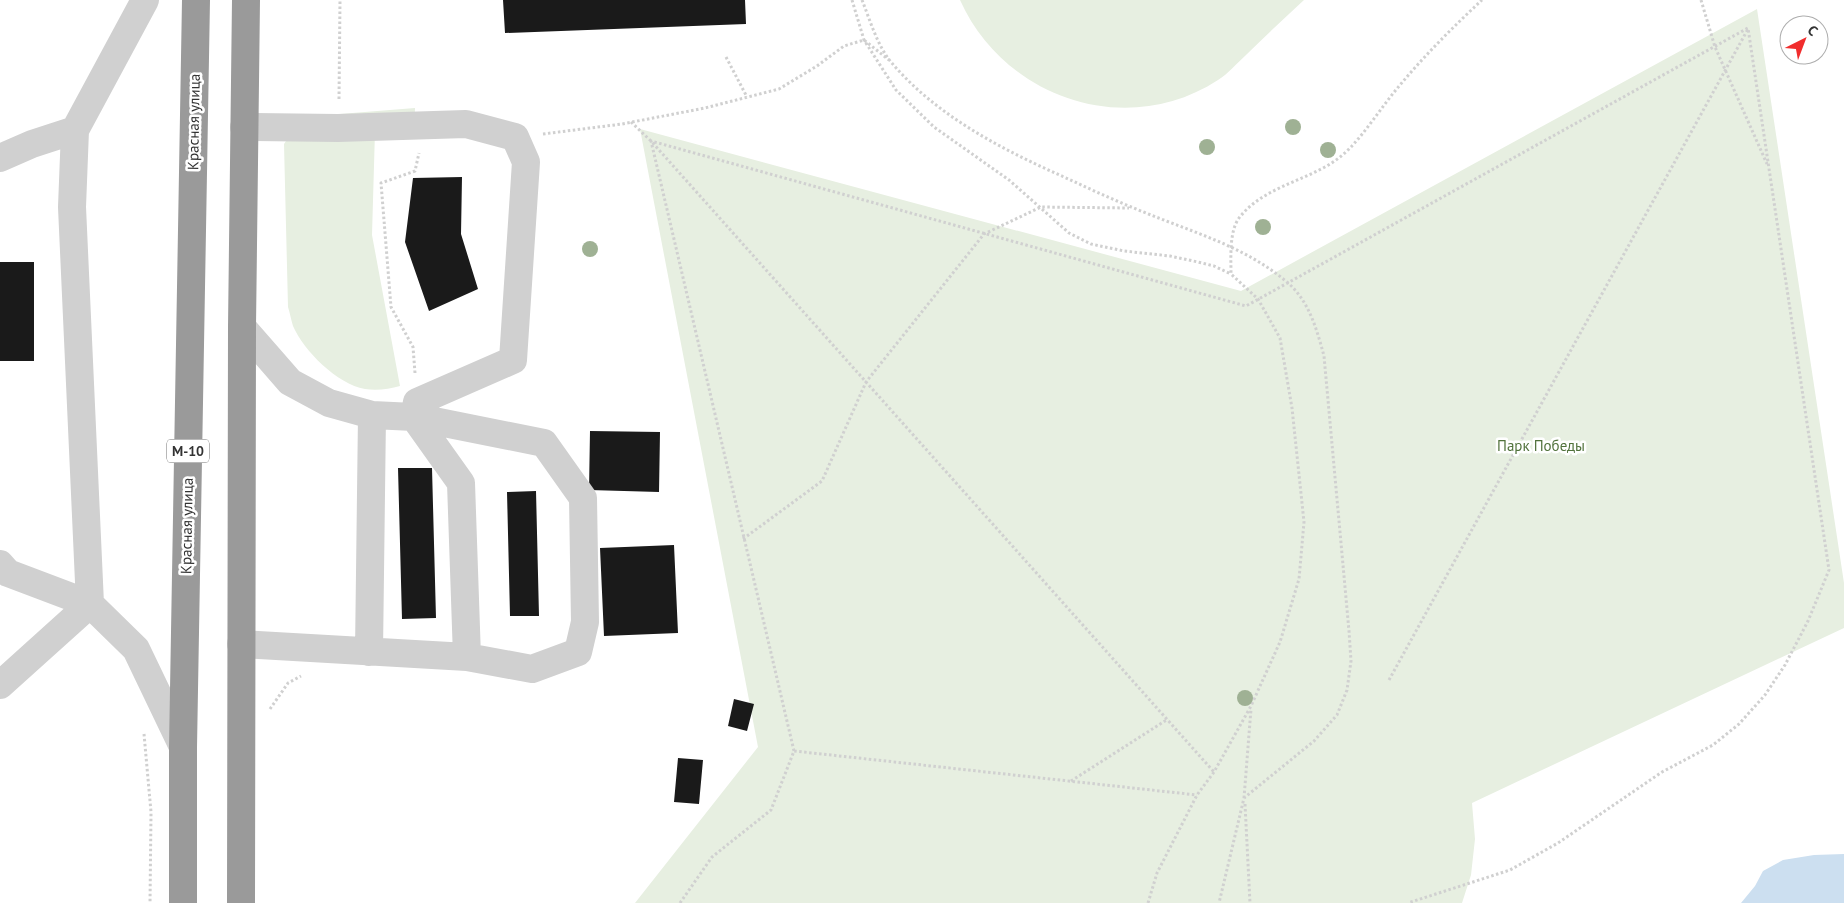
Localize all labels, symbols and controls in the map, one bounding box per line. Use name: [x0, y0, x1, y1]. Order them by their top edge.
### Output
north arrow: [1779, 15, 1829, 65]
text: С: [1804, 21, 1822, 40]
street label: Красная улица: [183, 74, 204, 170]
park label: Парк Победы: [1497, 436, 1585, 455]
road number: М-10: [167, 440, 209, 462]
street label: Красная улица: [176, 478, 197, 574]

